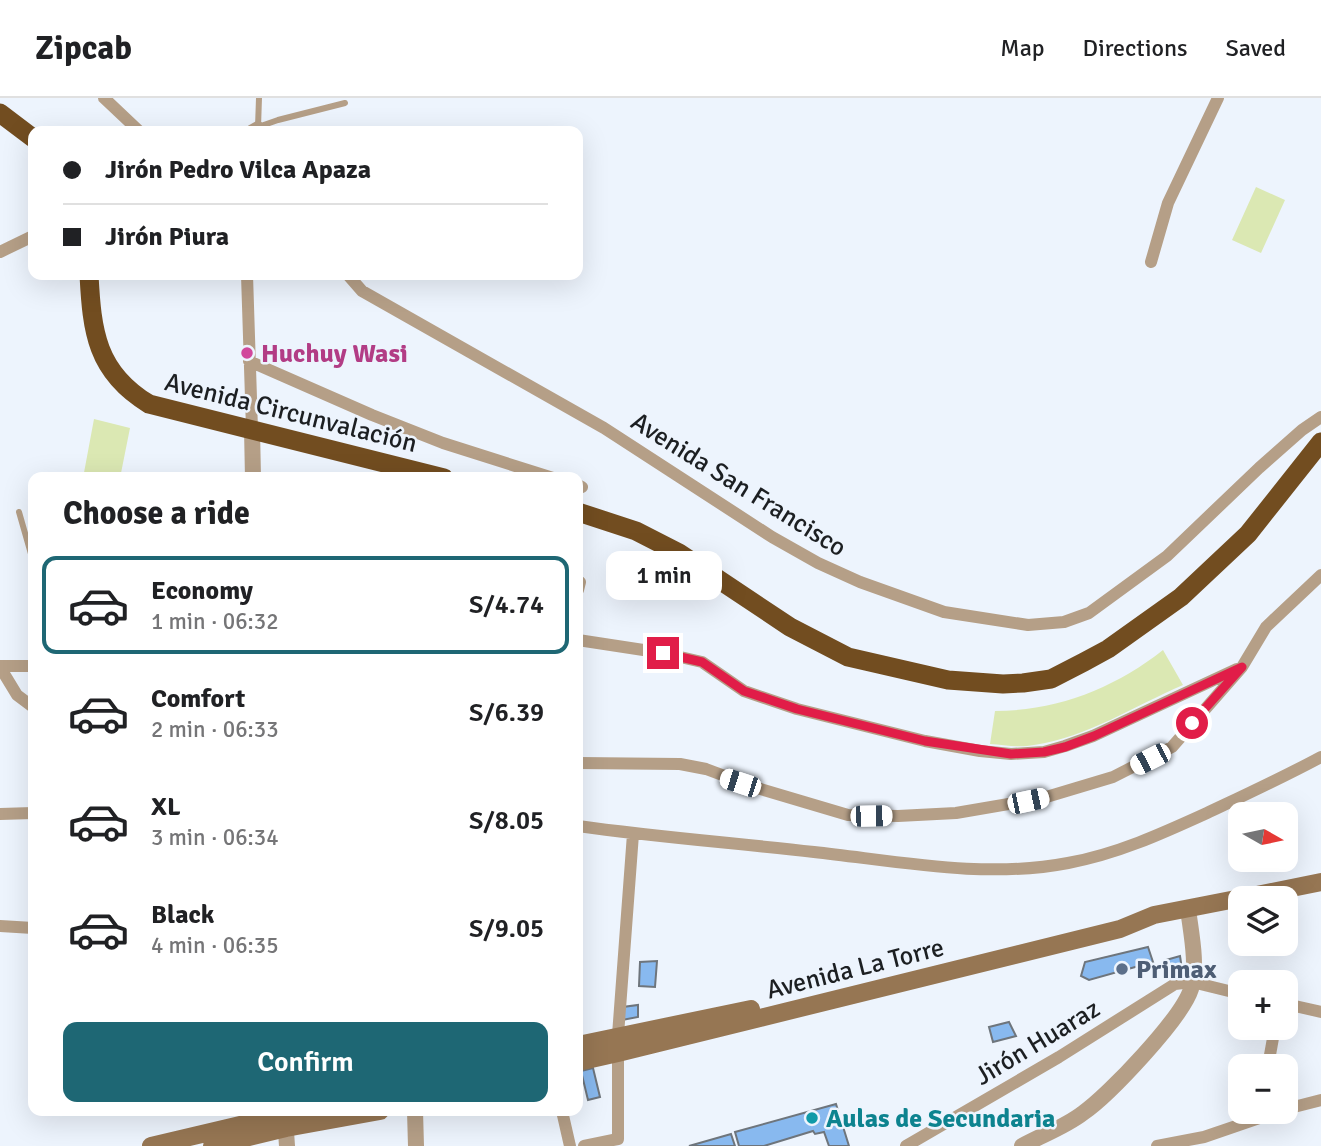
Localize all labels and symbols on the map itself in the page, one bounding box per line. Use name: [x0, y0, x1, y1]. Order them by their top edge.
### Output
place label: Huchuy Wasi: [261, 338, 408, 370]
marker: Huchuy Wasi: [239, 345, 255, 361]
street label: Avenida Circunvalación: [161, 366, 420, 460]
street label: Avenida San Francisco: [625, 406, 852, 564]
callout: 1 min: [605, 552, 721, 601]
route end: [647, 637, 679, 669]
route start: [1176, 707, 1208, 739]
car: [1127, 740, 1174, 778]
car: [717, 767, 764, 799]
car: [1006, 786, 1051, 816]
north arrow: [1228, 802, 1298, 872]
car: [850, 805, 893, 827]
street label: Avenida La Torre: [763, 931, 947, 1006]
place label: Primax: [1136, 954, 1217, 986]
marker: Primax: [1114, 961, 1130, 977]
street label: Jirón Huaraz: [969, 993, 1106, 1093]
place label: Aulas de Secundaria: [826, 1103, 1055, 1135]
marker: Aulas de Secundaria: [804, 1110, 820, 1126]

